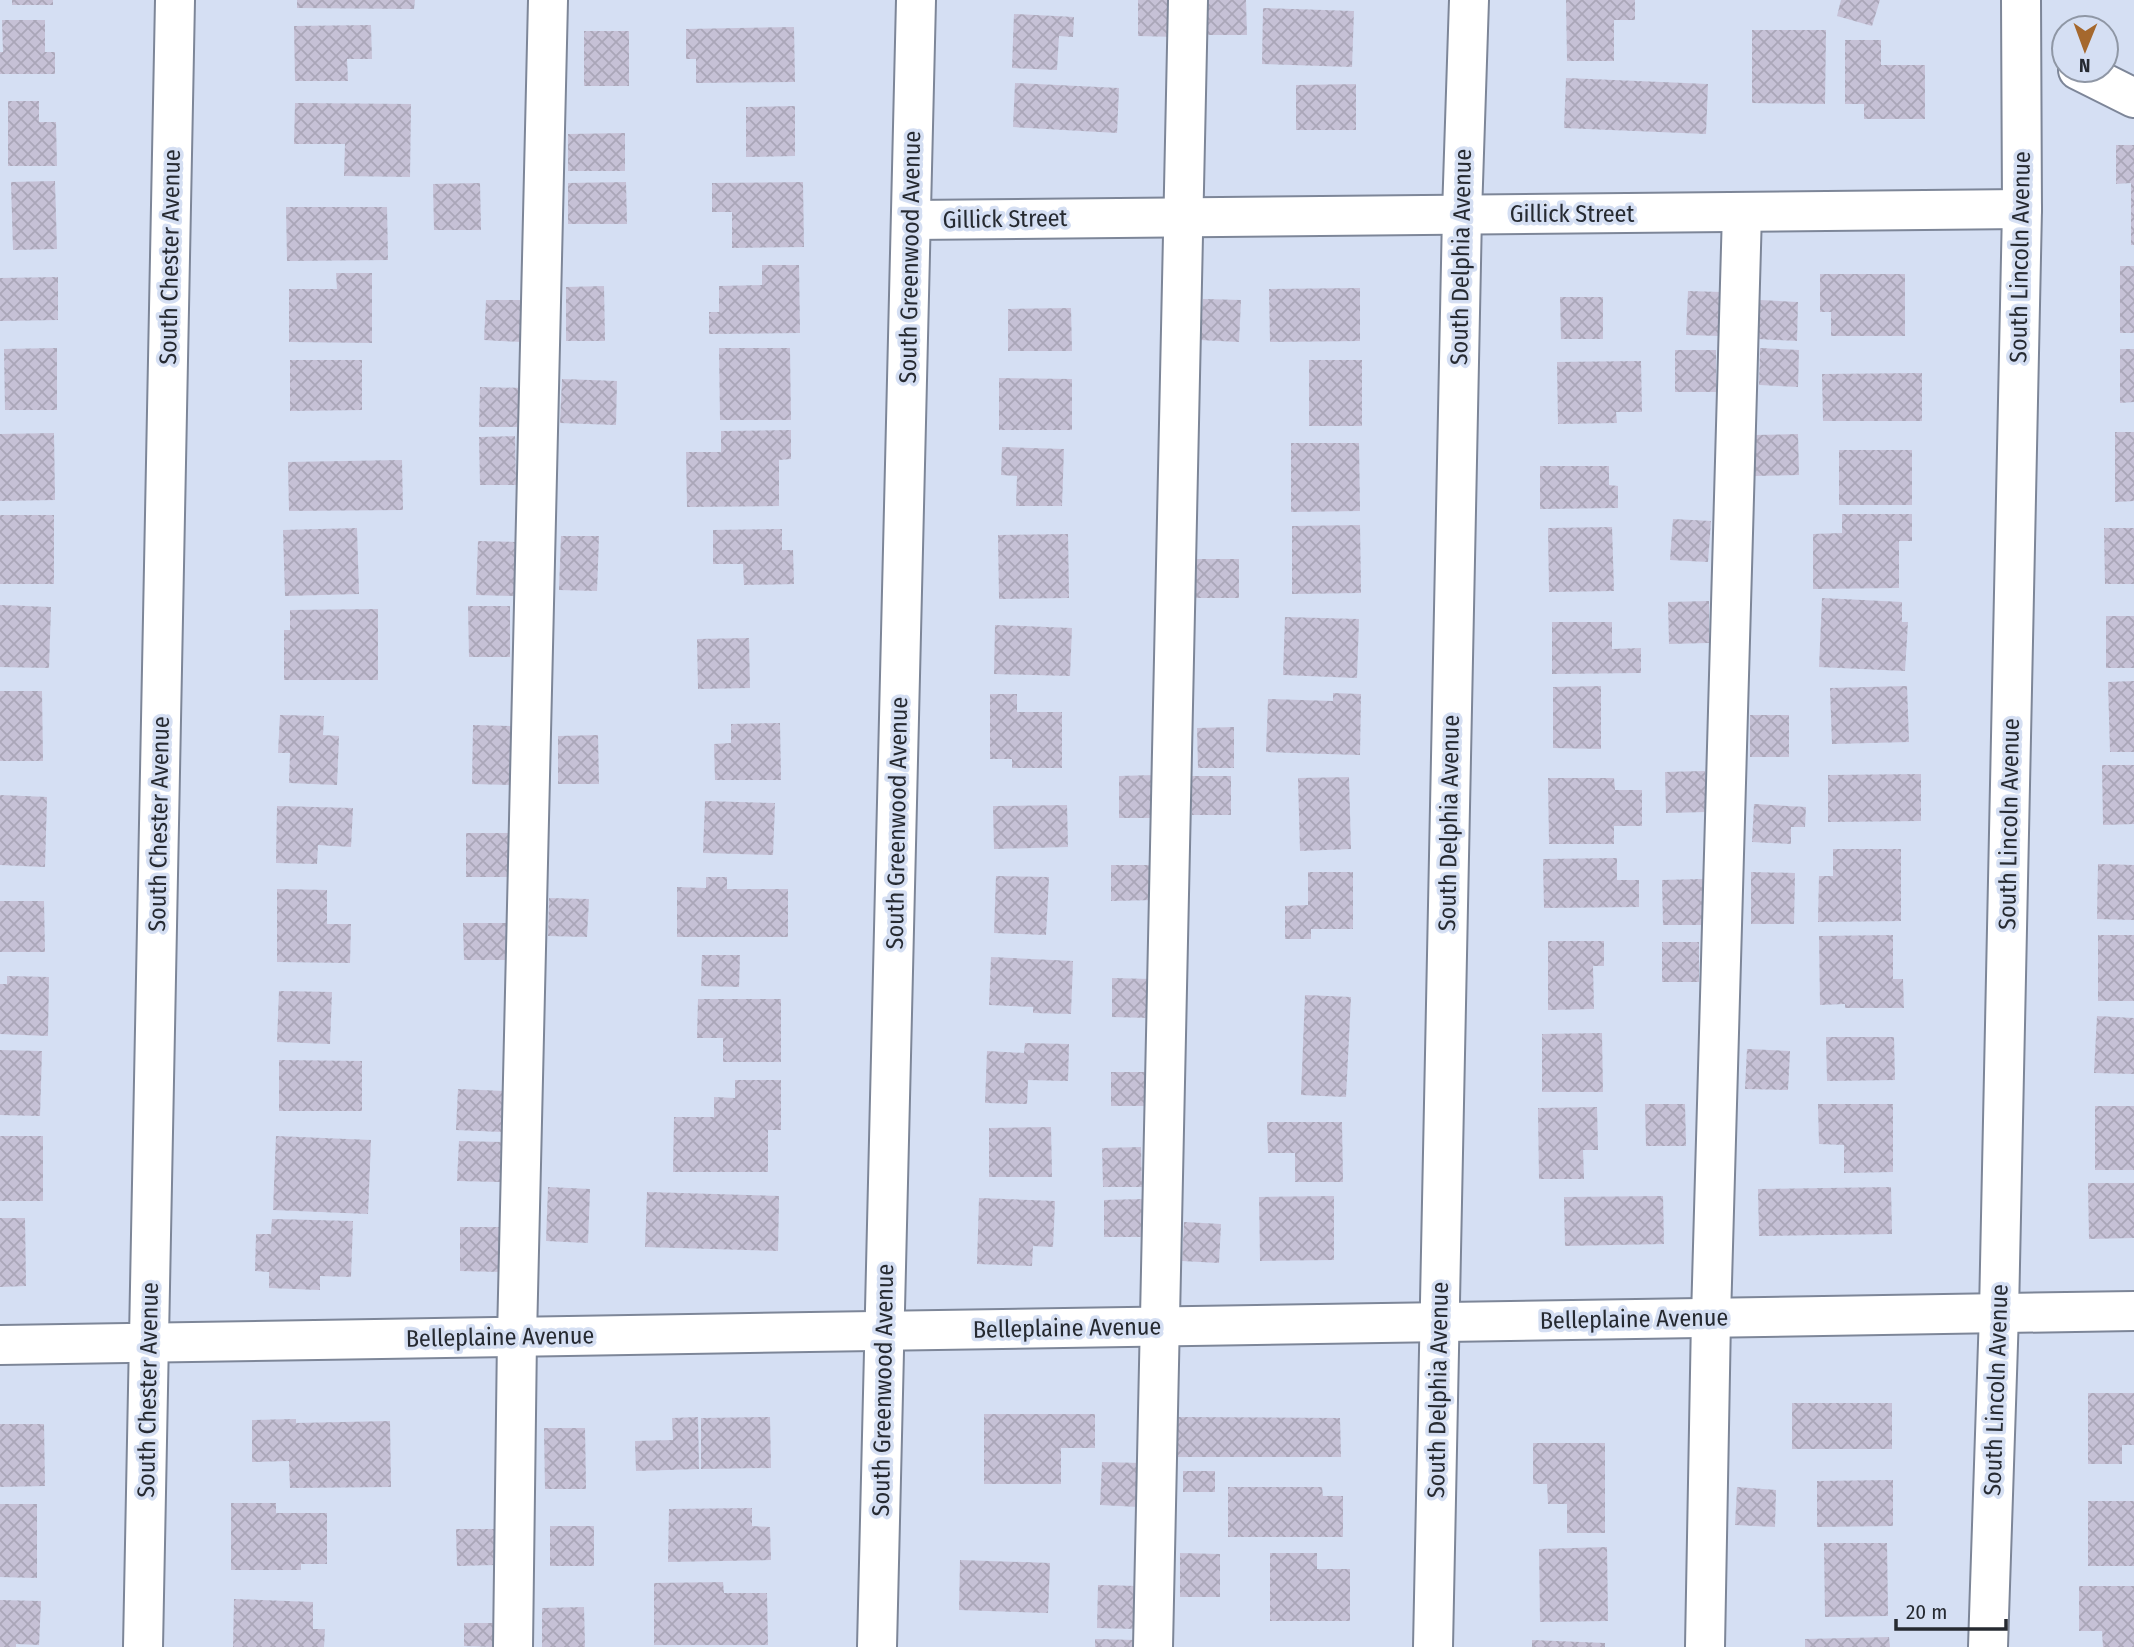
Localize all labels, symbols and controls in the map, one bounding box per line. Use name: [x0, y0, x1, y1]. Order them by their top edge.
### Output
north arrow: [2050, 14, 2120, 84]
text: N: [2079, 54, 2091, 77]
street label: South Greenwood Avenue: [894, 130, 926, 384]
street label: South Chester Avenue: [154, 149, 186, 365]
street label: South Delphia Avenue: [1445, 149, 1477, 365]
street label: South Lincoln Avenue: [2004, 151, 2036, 363]
street label: Gillick Street: [1510, 200, 1634, 228]
street label: Gillick Street: [942, 204, 1068, 234]
street label: South Greenwood Avenue: [881, 696, 913, 950]
street label: South Delphia Avenue: [1433, 715, 1465, 931]
street label: South Chester Avenue: [143, 716, 175, 932]
street label: South Lincoln Avenue: [1993, 718, 2025, 930]
street label: South Greenwood Avenue: [867, 1263, 899, 1517]
street label: South Chester Avenue: [132, 1282, 164, 1498]
street label: South Delphia Avenue: [1422, 1282, 1454, 1498]
street label: South Lincoln Avenue: [1978, 1284, 2014, 1496]
street label: Belleplaine Avenue: [1540, 1303, 1728, 1335]
street label: Belleplaine Avenue: [973, 1312, 1161, 1344]
street label: Belleplaine Avenue: [406, 1321, 594, 1353]
scale bar: [1896, 1588, 2006, 1632]
text: 20 m: [1906, 1599, 1947, 1625]

